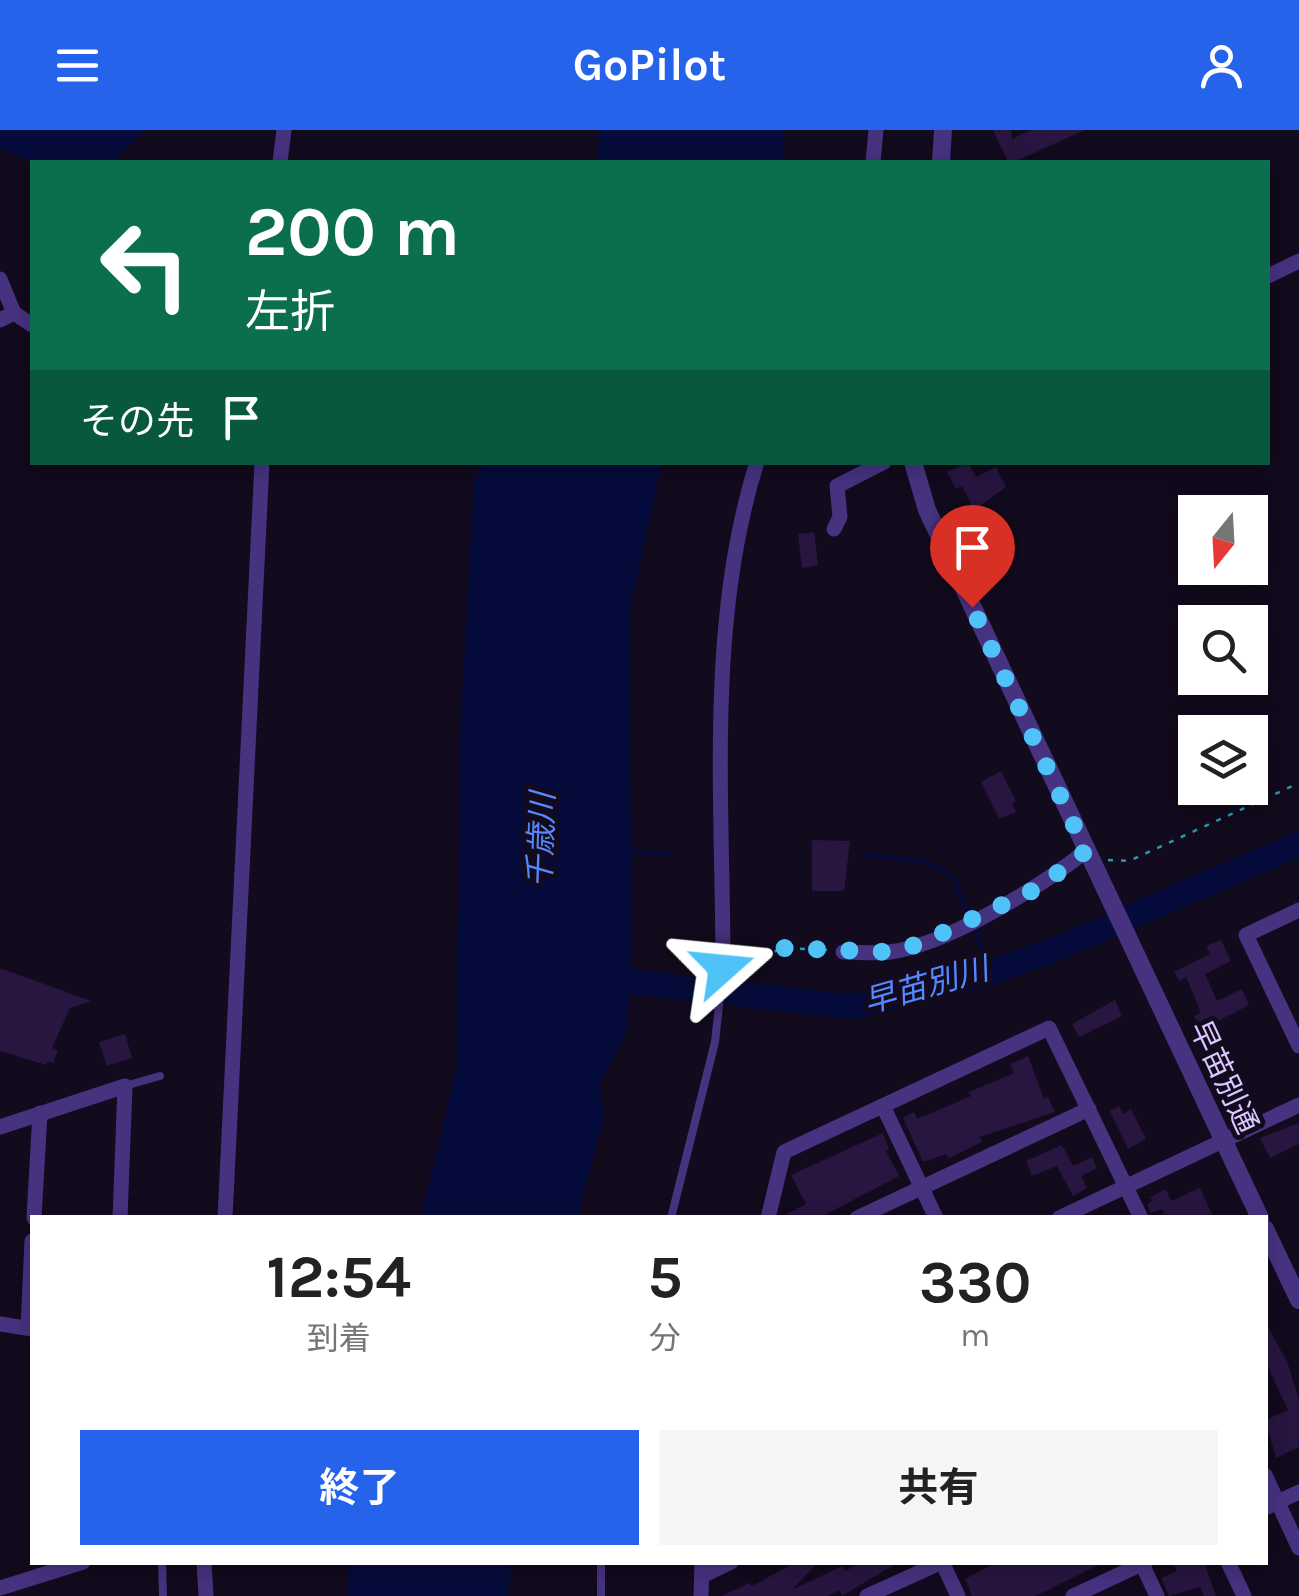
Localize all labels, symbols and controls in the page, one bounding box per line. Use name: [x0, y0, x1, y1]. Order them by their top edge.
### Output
icon: menu: [50, 38, 105, 93]
icon: person: [1194, 38, 1249, 93]
text: GoPilot: [573, 39, 726, 91]
text: 200 m: [245, 191, 460, 273]
icon: left: [80, 200, 210, 330]
text: 左折: [245, 286, 335, 338]
icon: arrive: [214, 390, 269, 445]
text: その先: [80, 399, 194, 444]
north arrow: [1178, 495, 1268, 585]
map controls: [1178, 495, 1268, 805]
pin: [930, 505, 1015, 608]
icon: arrive: [945, 520, 1000, 575]
button: search: [1178, 605, 1268, 695]
button: layers: [1178, 715, 1268, 805]
water label: 千歳川: [521, 788, 562, 889]
position arrow: [671, 916, 775, 1020]
water label: 早苗別川: [860, 949, 996, 1021]
street label: 早苗別通: [1182, 1015, 1266, 1139]
text: 12:54: [267, 1242, 411, 1312]
text: 5: [647, 1242, 682, 1312]
text: 330: [919, 1247, 1032, 1317]
text: m: [960, 1317, 990, 1354]
text: 到着: [307, 1320, 371, 1357]
text: 分: [649, 1320, 681, 1357]
button: 終了: [80, 1430, 639, 1545]
button: 共有: [659, 1430, 1218, 1545]

